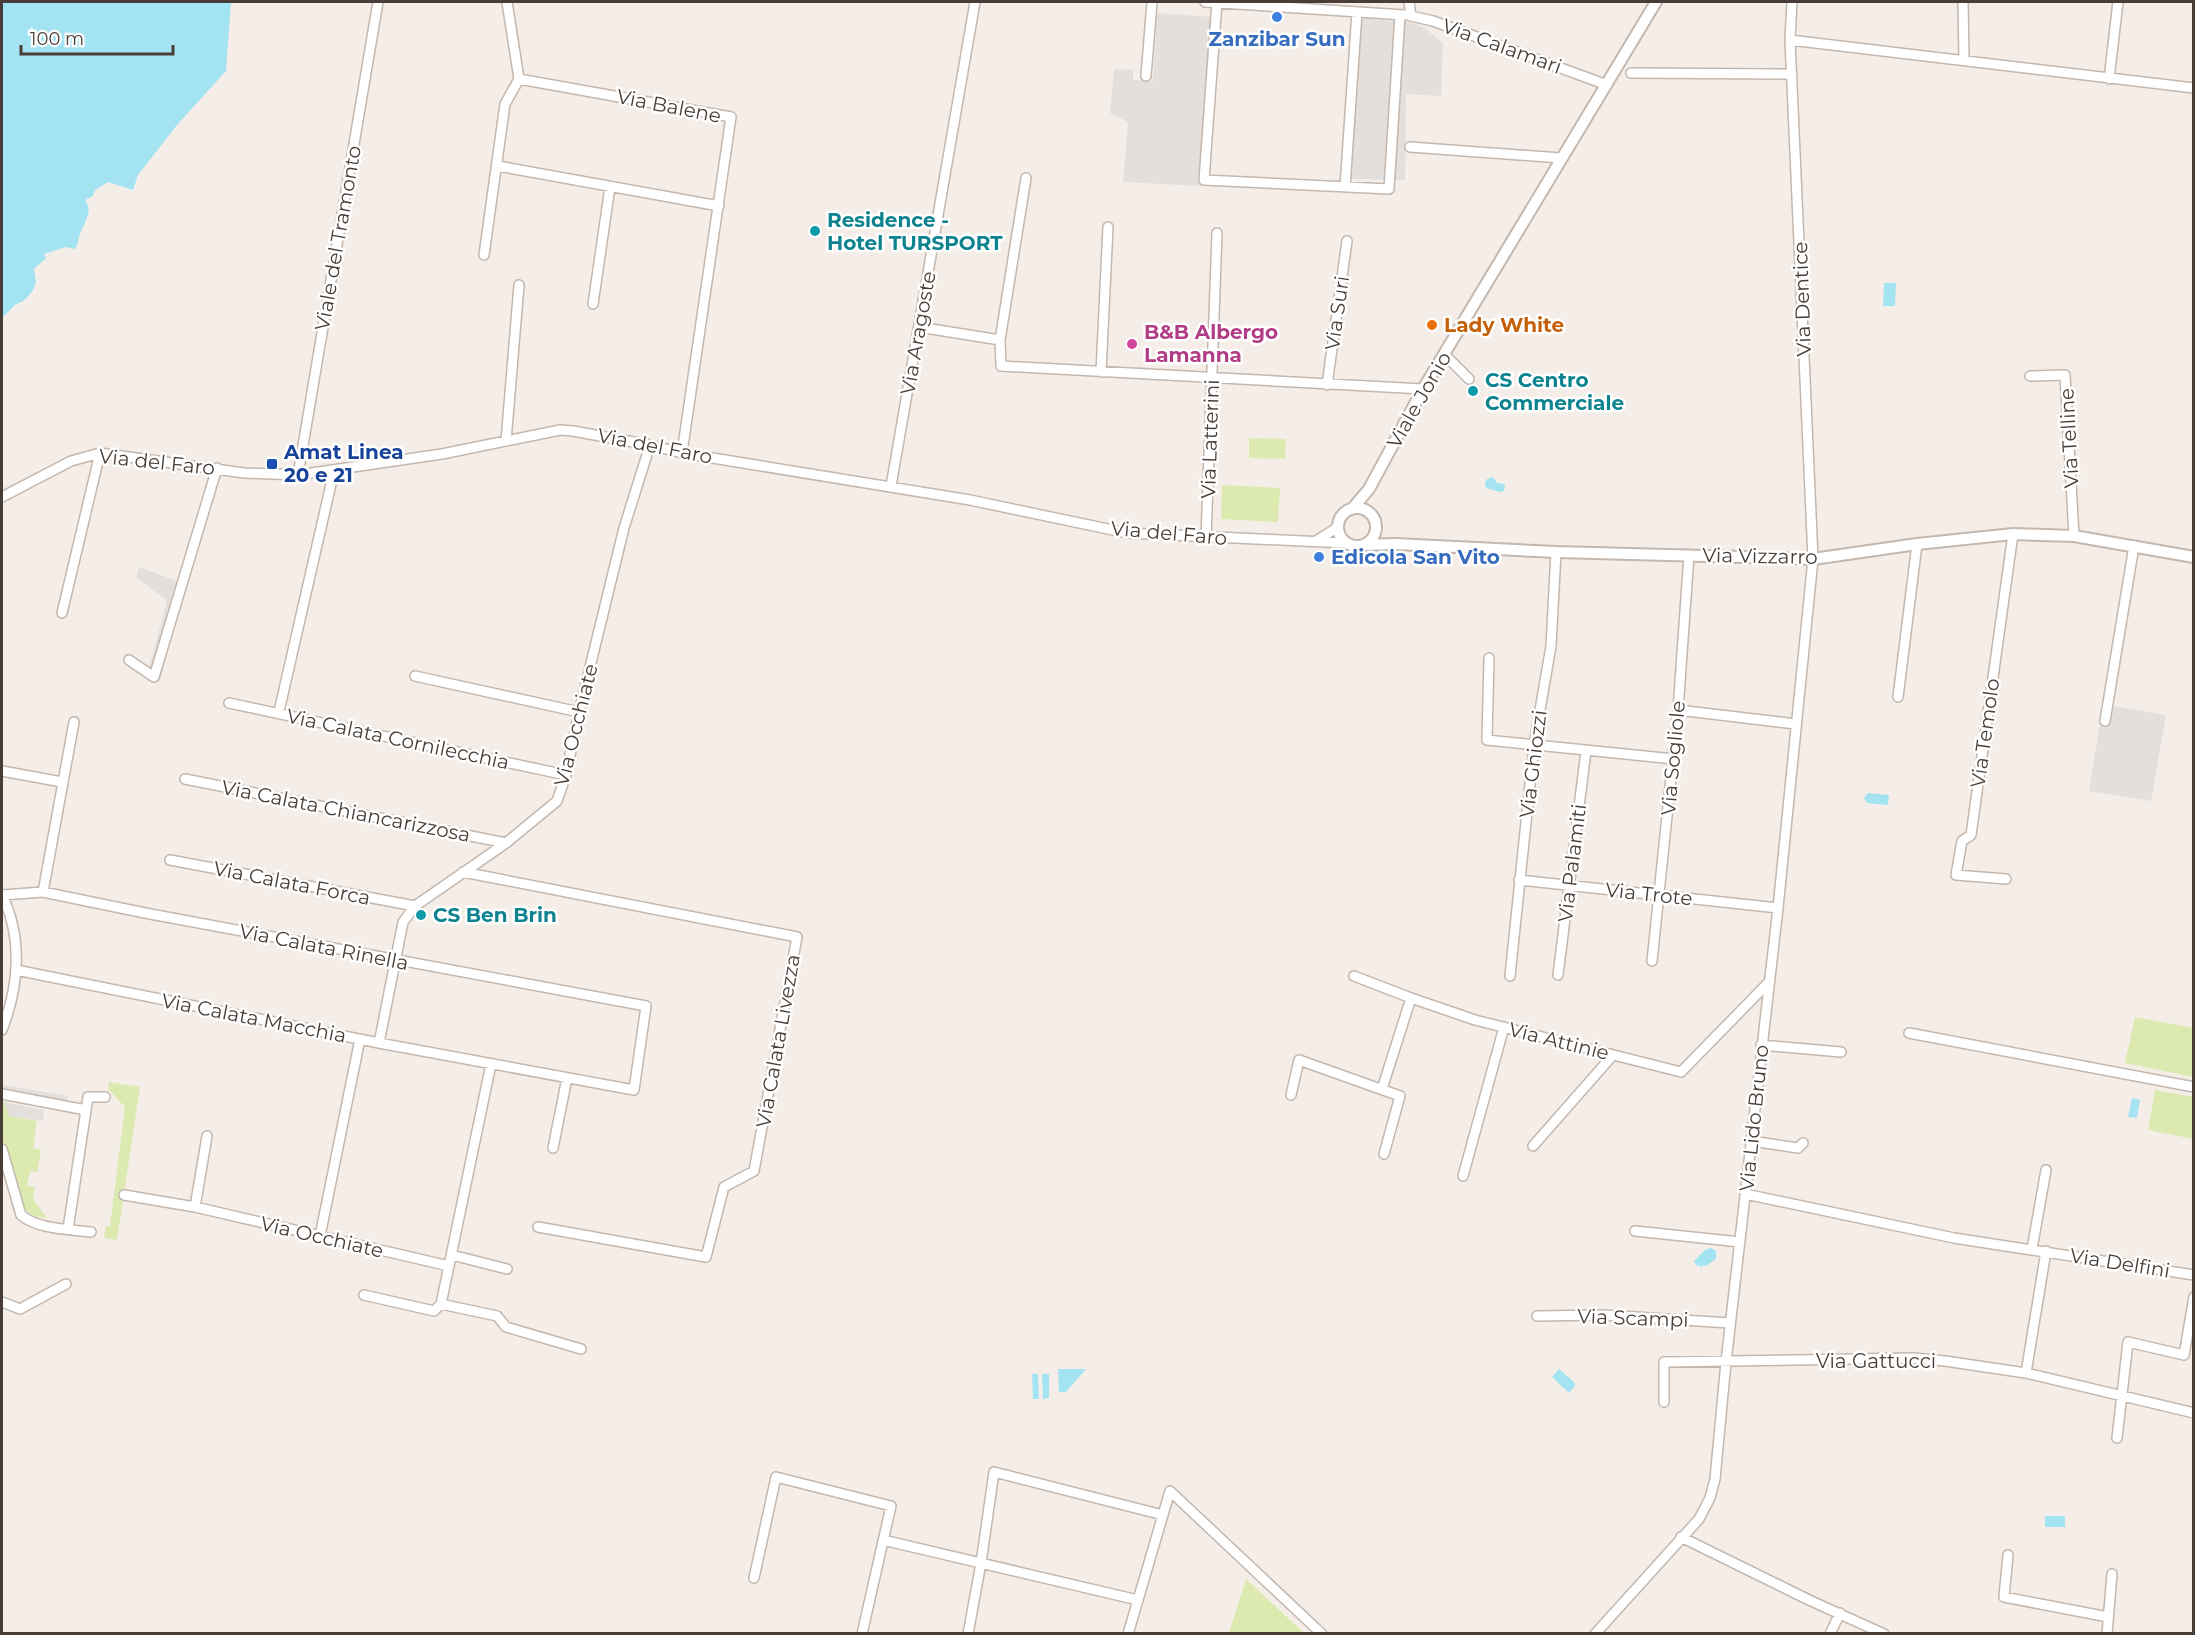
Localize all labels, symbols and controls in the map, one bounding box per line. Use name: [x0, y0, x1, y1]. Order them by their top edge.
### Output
marker: Zanzibar Sun: [1270, 10, 1284, 24]
street label: Via Calamari: [1439, 13, 1565, 79]
scale bar: [21, 18, 172, 56]
place label: Zanzibar Sun: [1208, 27, 1346, 51]
text: 100 m: [30, 28, 84, 50]
street label: Via Balene: [615, 84, 723, 128]
street label: Viale del Tramonto: [310, 144, 366, 332]
place label: Residence - Hotel TURSPORT: [827, 208, 1003, 255]
marker: Residence - Hotel TURSPORT: [808, 224, 822, 238]
street label: Via Dentice: [1788, 241, 1816, 357]
street label: Via Aragoste: [895, 269, 941, 397]
street label: Via Suri: [1320, 274, 1354, 352]
place label: Lady White: [1444, 313, 1564, 337]
marker: Lady White: [1425, 318, 1439, 332]
place label: B&B Albergo Lamanna: [1144, 320, 1278, 367]
marker: B&B Albergo Lamanna: [1125, 337, 1139, 351]
street label: Viale Jonio: [1382, 347, 1456, 453]
place label: CS Centro Commerciale: [1485, 368, 1624, 415]
street label: Via Latterini: [1196, 379, 1224, 499]
marker: CS Centro Commerciale: [1466, 384, 1480, 398]
street label: Via Telline: [2054, 387, 2084, 489]
street label: Via del Faro: [595, 423, 715, 469]
place label: Amat Linea 20 e 21: [283, 440, 404, 487]
street label: Via del Faro: [98, 444, 216, 480]
marker: Amat Linea 20 e 21: [265, 457, 279, 471]
street label: Via del Faro: [1110, 516, 1228, 550]
street label: Via Vizzarro: [1702, 543, 1818, 569]
place label: Edicola San Vito: [1331, 545, 1500, 569]
marker: Edicola San Vito: [1312, 550, 1326, 564]
street label: Via Occhiate: [549, 661, 603, 789]
street label: Via Temolo: [1965, 677, 2005, 789]
street label: Via Sogliole: [1656, 700, 1690, 816]
street label: Via Calata Cornilecchia: [284, 704, 512, 774]
street label: Via Ghiozzi: [1514, 709, 1552, 819]
street label: Via Calata Chiancarizzosa: [220, 775, 472, 847]
street label: Via Palamiti: [1553, 802, 1591, 924]
street label: Via Calata Forca: [211, 856, 373, 910]
street label: Via Trote: [1604, 877, 1694, 911]
place label: CS Ben Brin: [433, 903, 557, 927]
marker: CS Ben Brin: [414, 908, 428, 922]
street label: Via Calata Rinella: [237, 919, 411, 975]
street label: Via Calata Livezza: [751, 952, 805, 1130]
street label: Via Calata Macchia: [160, 988, 348, 1048]
street label: Via Attinie: [1506, 1017, 1612, 1065]
street label: Via Lido Bruno: [1734, 1044, 1774, 1192]
street label: Via Occhiate: [258, 1211, 386, 1263]
street label: Via Delfini: [2068, 1243, 2172, 1283]
street label: Via Scampi: [1577, 1304, 1689, 1332]
street label: Via Gattucci: [1816, 1349, 1936, 1373]

